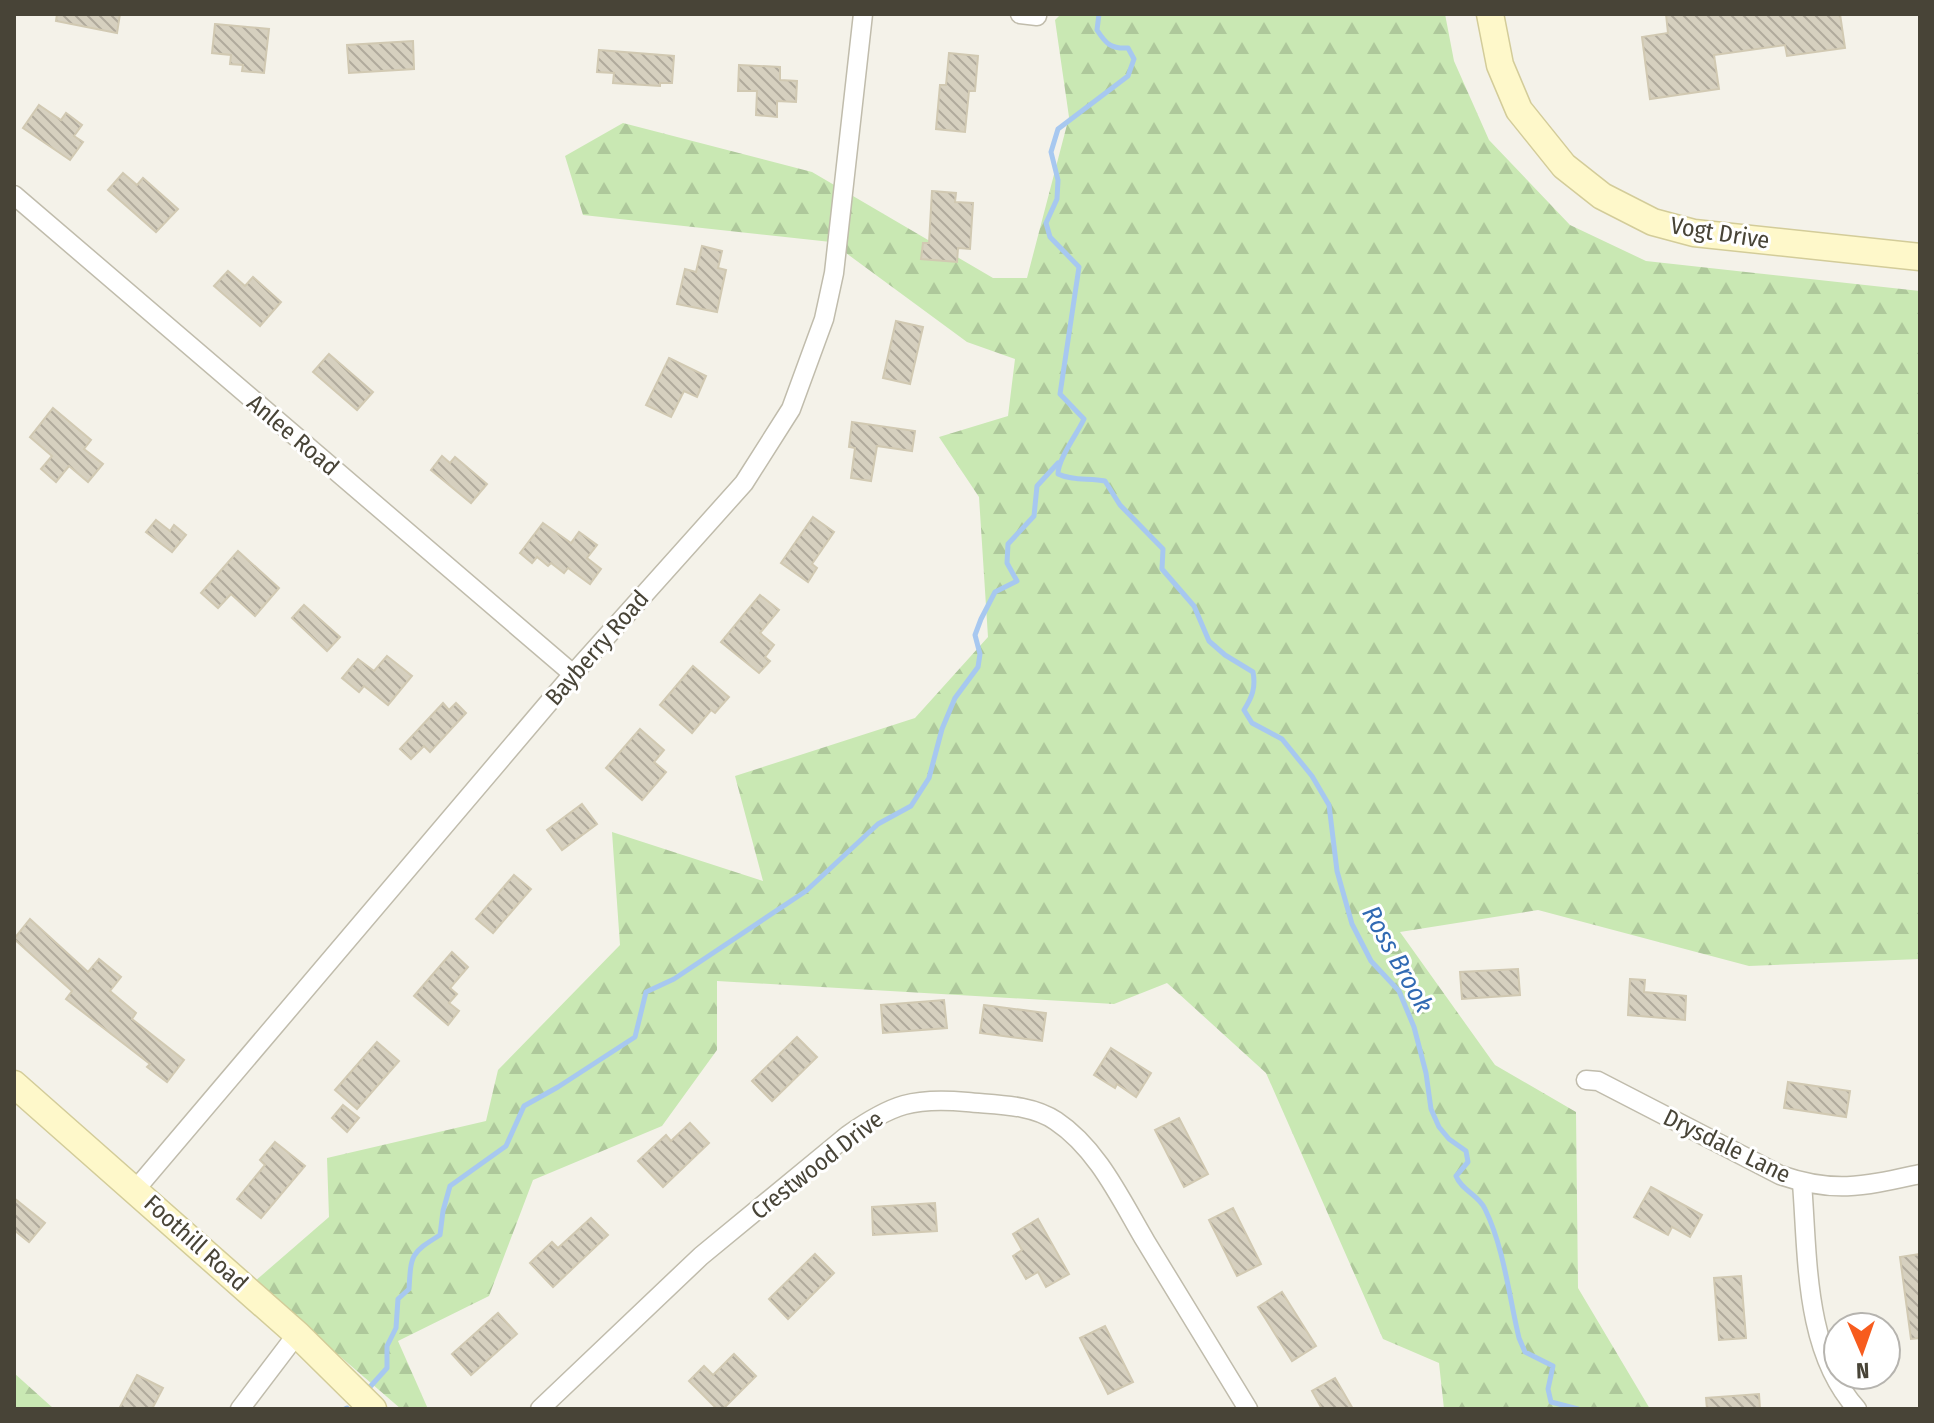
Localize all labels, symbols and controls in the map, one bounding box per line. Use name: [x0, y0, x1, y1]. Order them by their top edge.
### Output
street label: Vogt Drive: [1669, 211, 1771, 255]
street label: Anlee Road: [242, 389, 344, 481]
street label: Bayberry Road: [540, 585, 654, 711]
water label: Ross Brook: [1355, 900, 1440, 1018]
street label: Drysdale Lane: [1659, 1103, 1795, 1189]
street label: Crestwood Drive: [745, 1105, 889, 1225]
street label: Foothill Road: [139, 1189, 253, 1297]
north arrow: [1822, 1311, 1902, 1391]
text: N: [1856, 1357, 1870, 1384]

